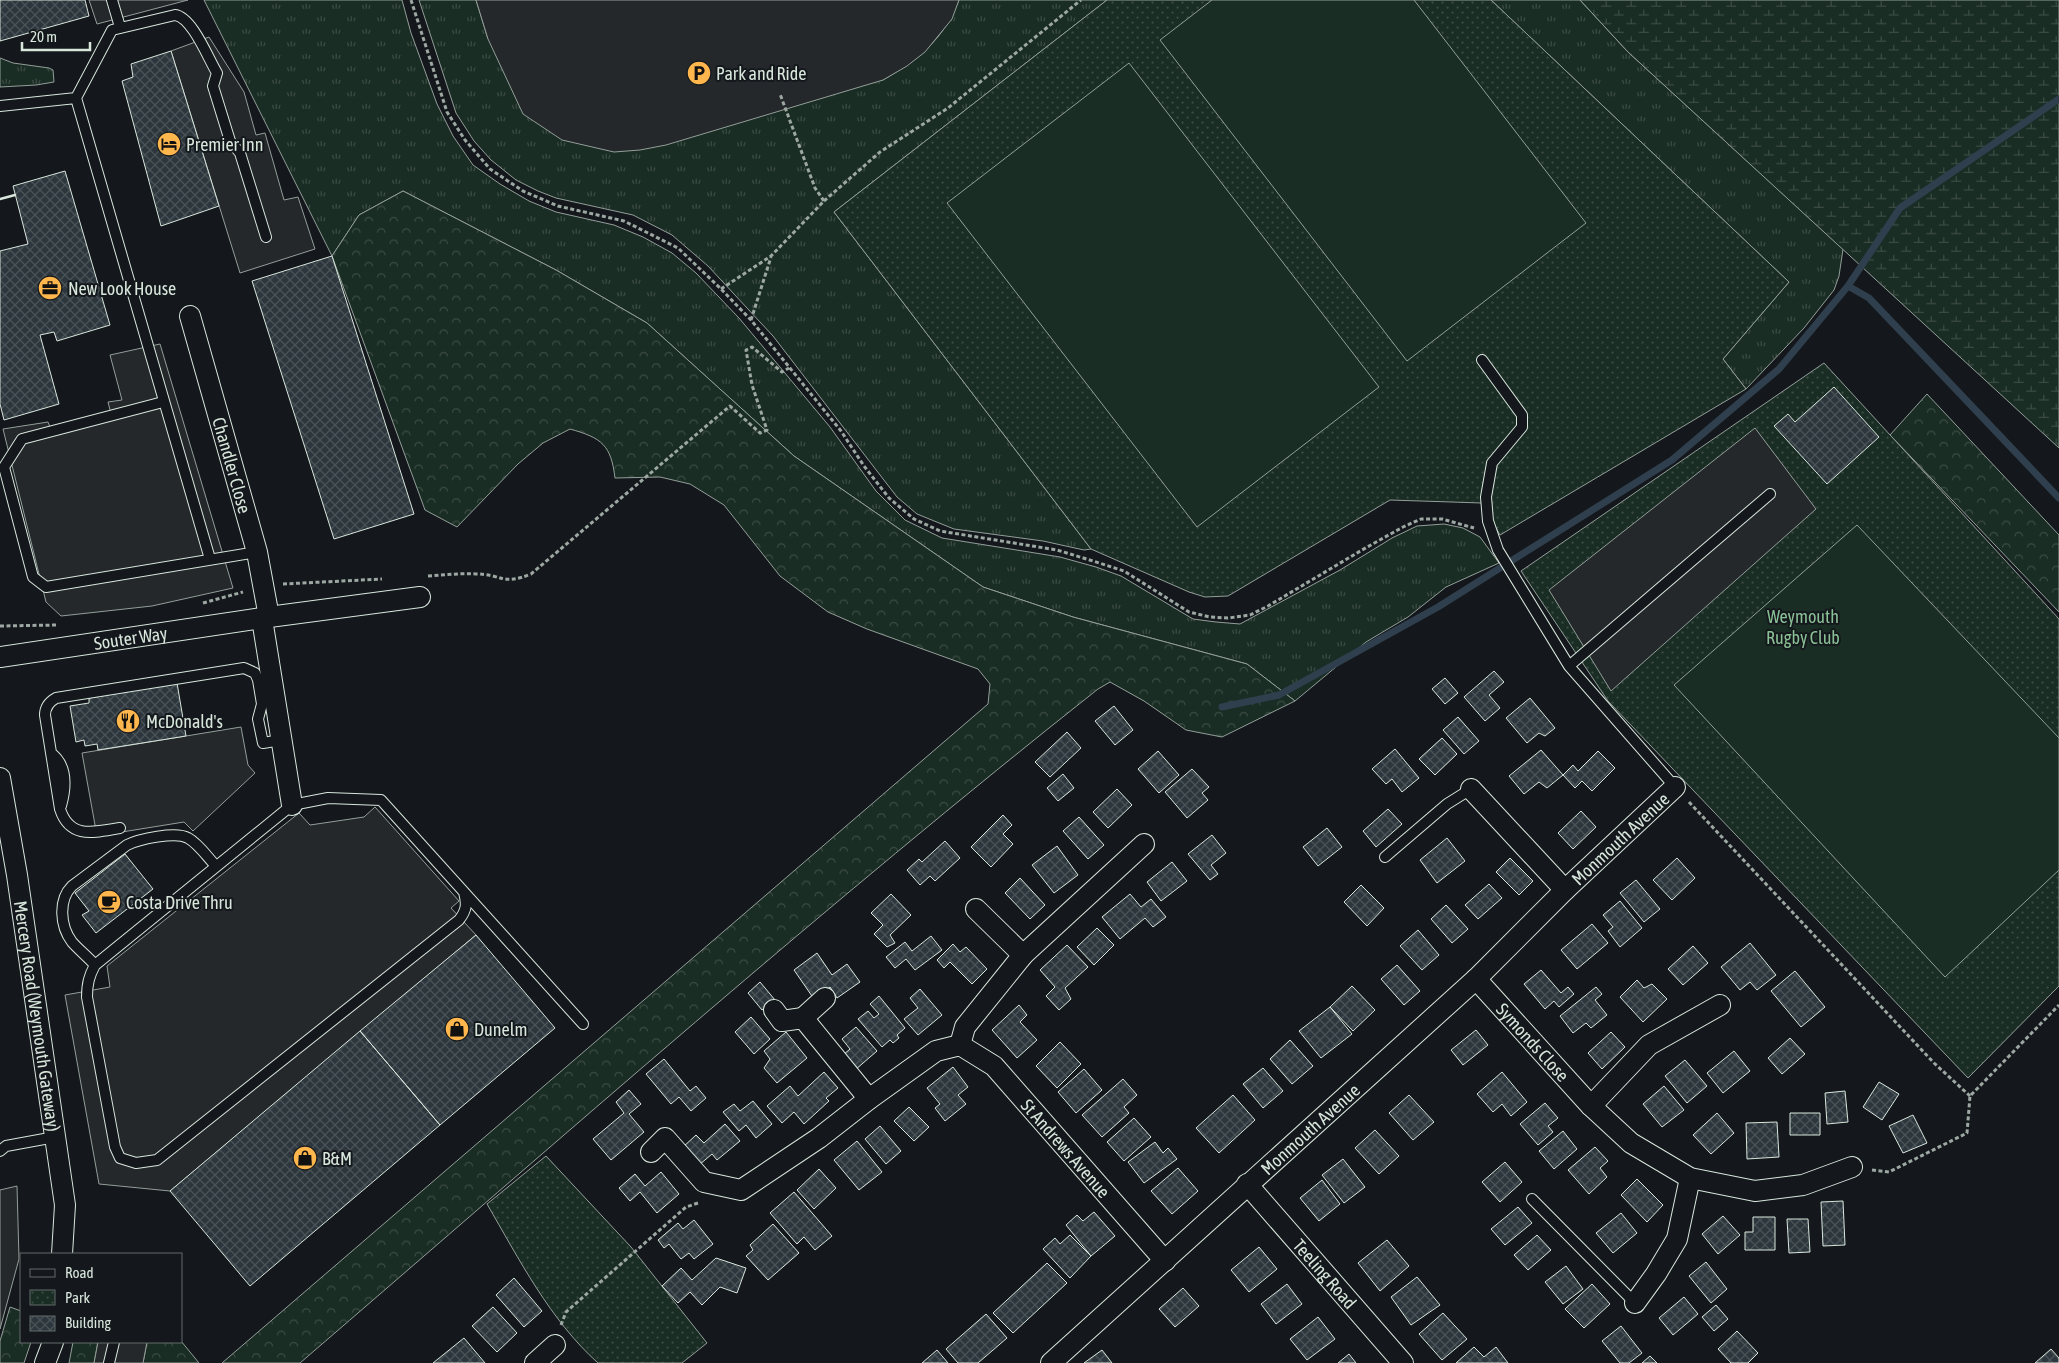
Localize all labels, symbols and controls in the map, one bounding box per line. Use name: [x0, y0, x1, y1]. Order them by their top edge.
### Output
scale bar: [22, 20, 90, 52]
text: 20 m: [30, 28, 57, 45]
parking icon: Park and Ride: [686, 60, 712, 86]
place label: Park and Ride: [716, 63, 806, 84]
hotel icon: Premier Inn: [156, 131, 182, 157]
place label: Premier Inn: [186, 134, 263, 155]
office icon: New Look House: [37, 275, 63, 301]
place label: New Look House: [68, 278, 176, 299]
street label: Chandler Close: [209, 415, 256, 515]
park label: Weymouth Rugby Club: [1766, 606, 1840, 648]
street label: Souter Way: [92, 622, 169, 653]
restaurant icon: McDonald's: [115, 708, 141, 734]
place label: McDonald's: [146, 711, 223, 732]
street label: Monmouth Avenue: [1567, 788, 1673, 889]
cafe icon: Costa Drive Thru: [96, 889, 122, 915]
place label: Costa Drive Thru: [126, 892, 233, 913]
street label: Mercery Road (Weymouth Gateway): [10, 899, 65, 1133]
street label: Symonds Close: [1492, 999, 1574, 1085]
shop icon: Dunelm: [444, 1016, 470, 1042]
place label: Dunelm: [474, 1019, 527, 1040]
street label: Monmouth Avenue: [1256, 1079, 1364, 1179]
street label: St Andrews Avenue: [1017, 1095, 1115, 1202]
shop icon: B&M: [292, 1145, 318, 1171]
place label: B&M: [322, 1148, 352, 1169]
street label: Teeling Road: [1289, 1235, 1361, 1313]
legend: [20, 1253, 182, 1343]
text: Road: [65, 1264, 94, 1281]
text: Park: [65, 1289, 90, 1306]
text: Building: [65, 1314, 111, 1331]

